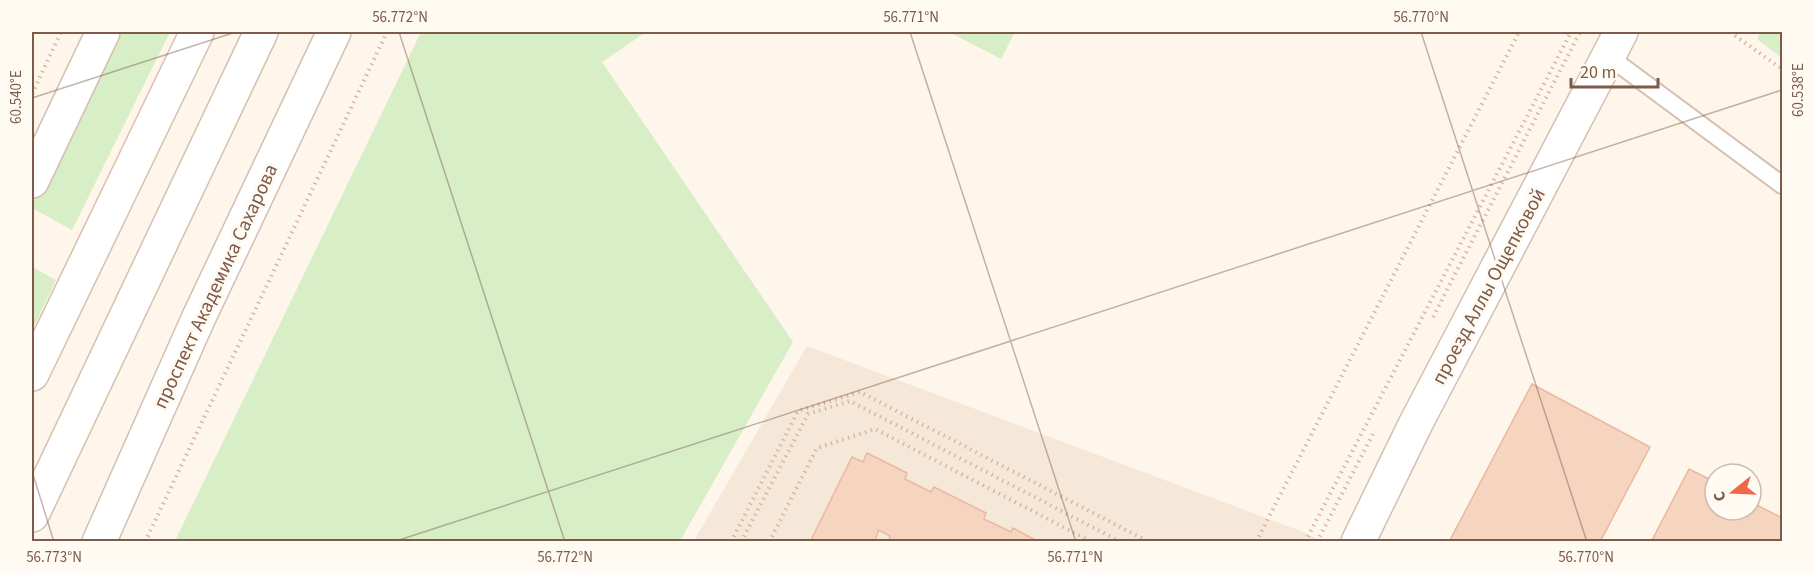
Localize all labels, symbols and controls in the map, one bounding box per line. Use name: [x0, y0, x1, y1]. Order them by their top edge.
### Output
text: 56.772°N: [372, 7, 428, 28]
text: 56.771°N: [883, 7, 939, 28]
text: 56.770°N: [1393, 7, 1449, 28]
scale bar: [1571, 51, 1658, 89]
text: 20 m: [1580, 60, 1616, 85]
text: 60.538°E: [1788, 63, 1809, 117]
text: 60.540°E: [6, 70, 27, 124]
street label: проспект Академика Сахарова: [147, 159, 285, 413]
street label: проезд Аллы Ощепковой: [1425, 183, 1553, 390]
north arrow: [1703, 462, 1763, 522]
text: С: [1708, 488, 1732, 504]
text: 56.773°N: [26, 547, 82, 568]
text: 56.772°N: [537, 547, 593, 568]
text: 56.771°N: [1047, 547, 1103, 568]
text: 56.770°N: [1558, 547, 1614, 568]

